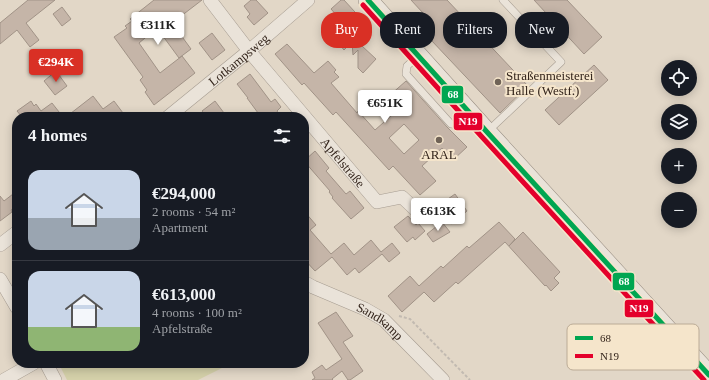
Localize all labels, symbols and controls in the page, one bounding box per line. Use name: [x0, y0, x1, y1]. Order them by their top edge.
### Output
pin: €311K: [130, 12, 186, 46]
chip: Buy: [321, 12, 372, 48]
chip: Rent: [380, 12, 435, 48]
chip: Filters: [443, 12, 507, 48]
chip: New: [515, 12, 569, 48]
text: €311K: [140, 17, 176, 32]
street label: Lotkampsweg: [206, 30, 272, 89]
pin: €294K: [28, 49, 84, 83]
text: €294K: [38, 54, 74, 69]
map controls: [661, 60, 697, 228]
button: locate: [661, 60, 697, 96]
place label: Straßenmeisterei Halle (Westf.): [506, 68, 594, 98]
marker: Straßenmeisterei Halle (Westf.): [493, 77, 503, 87]
line badge: 68: [441, 85, 464, 104]
text: 68: [448, 88, 459, 100]
pin: €651K: [357, 90, 413, 124]
text: €651K: [367, 95, 403, 110]
button: layers: [661, 104, 697, 140]
line badge: N19: [453, 112, 483, 131]
text: N19: [459, 115, 478, 127]
icon: filters: [271, 125, 293, 147]
text: 4 homes: [28, 126, 87, 145]
street label: Apfelstraße: [318, 135, 368, 191]
marker: ARAL: [434, 135, 444, 145]
place label: ARAL: [421, 147, 457, 162]
button: +: [661, 148, 697, 184]
text: €294,000: [152, 184, 216, 203]
icon: home: [60, 186, 108, 234]
button: −: [661, 192, 697, 228]
pin: €613K: [410, 198, 466, 232]
text: €613K: [420, 203, 456, 218]
text: 2 rooms · 54 m²: [152, 204, 235, 219]
text: Apartment: [152, 220, 208, 235]
line badge: 68: [612, 272, 635, 291]
text: 68: [619, 275, 630, 287]
text: €613,000: [152, 285, 216, 304]
icon: home: [60, 287, 108, 335]
street label: Sandkamp: [354, 299, 406, 343]
line badge: N19: [624, 299, 654, 318]
text: N19: [630, 302, 649, 314]
text: 4 rooms · 100 m²: [152, 305, 242, 320]
text: Apfelstraße: [152, 321, 213, 336]
legend: [567, 324, 699, 370]
text: 68: [600, 332, 612, 344]
text: N19: [600, 350, 619, 362]

